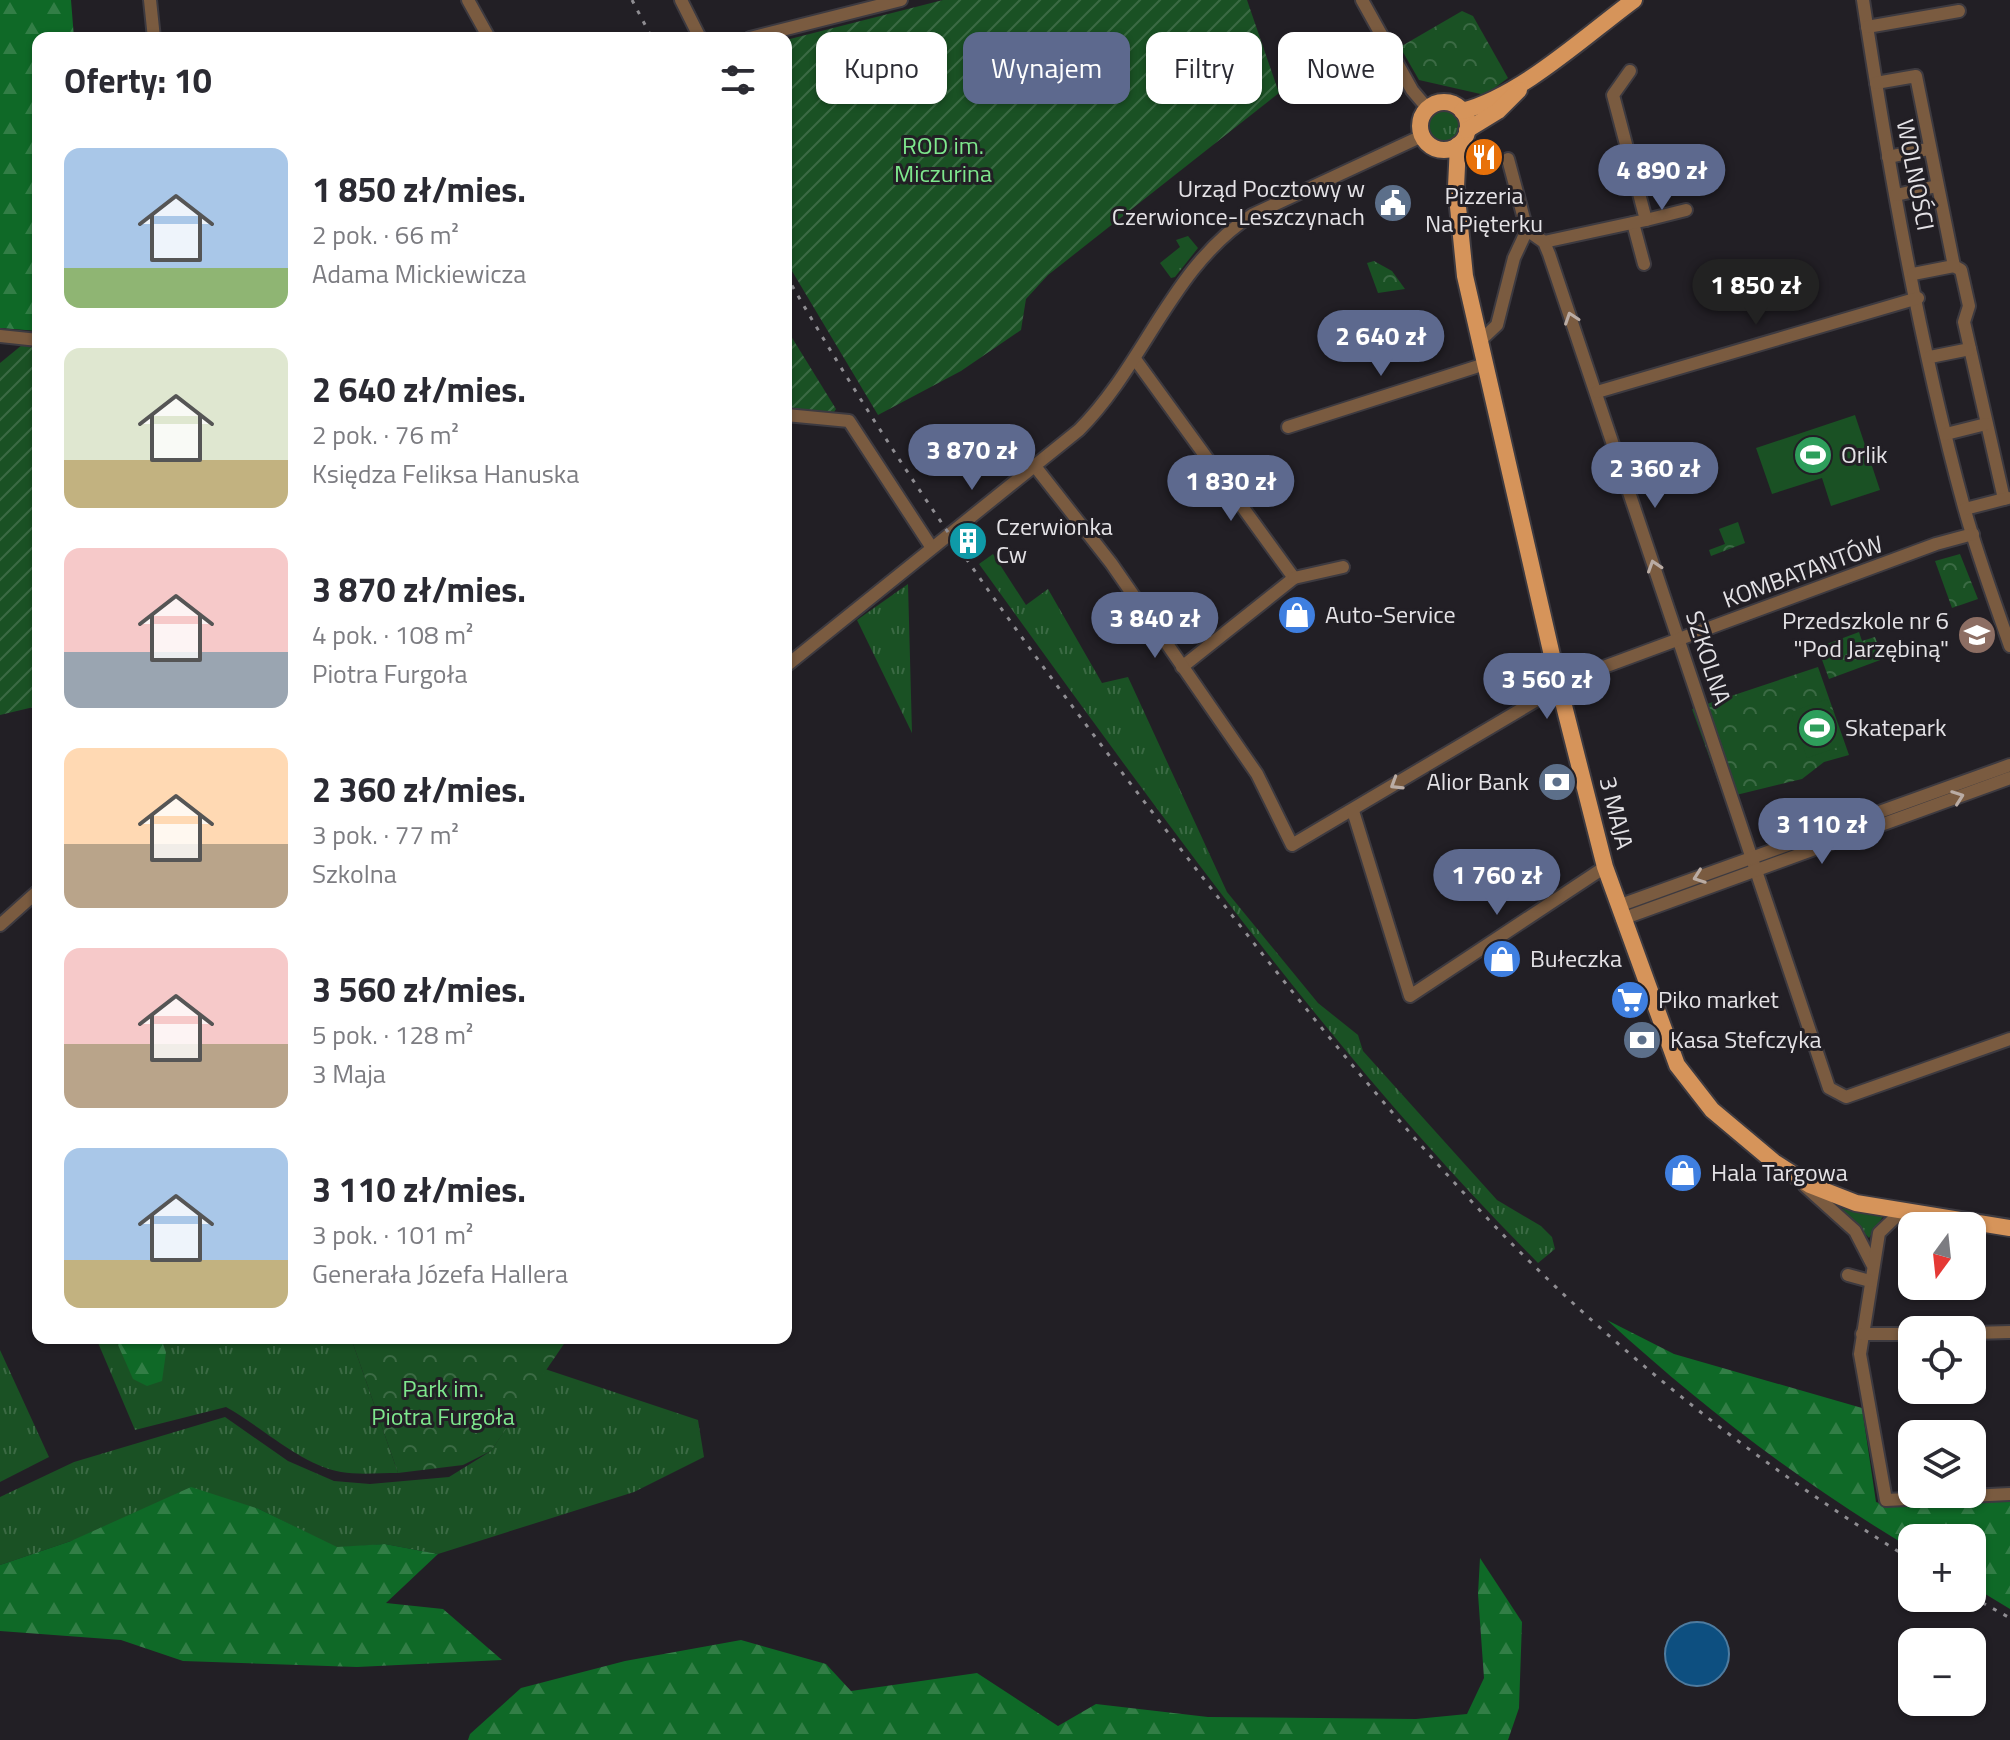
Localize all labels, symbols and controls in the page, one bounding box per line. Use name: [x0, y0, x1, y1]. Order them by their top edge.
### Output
chip: Kupno: [816, 32, 947, 104]
chip: Wynajem: [963, 32, 1130, 104]
chip: Filtry: [1146, 32, 1262, 104]
chip: Nowe: [1278, 32, 1403, 104]
text: Oferty: 10: [64, 54, 212, 106]
icon: filters: [716, 58, 760, 102]
street label: WOLNOŚCI: [1888, 116, 1944, 234]
park label: ROD im. Miczurina: [894, 127, 992, 191]
restaurant icon: Pizzeria Na Pięterku: [1463, 136, 1505, 178]
pin: 4 890 zł: [1579, 144, 1745, 212]
text: 4 890 zł: [1616, 150, 1708, 189]
text: 1 850 zł/mies.: [312, 163, 526, 215]
place label: Urząd Pocztowy w Czerwionce-Leszczynach: [1112, 170, 1365, 234]
place label: Pizzeria Na Pięterku: [1425, 177, 1543, 241]
icon: home: [128, 180, 224, 276]
public building icon: Urząd Pocztowy w Czerwionce-Leszczynach: [1372, 182, 1414, 224]
text: 2 pok. · 66 m²: [312, 215, 459, 254]
text: Adama Mickiewicza: [312, 254, 526, 293]
pin: 1 850 zł: [1673, 259, 1839, 327]
text: 1 850 zł: [1710, 265, 1802, 304]
pin: 2 640 zł: [1298, 310, 1464, 378]
one-way arrow: [1565, 312, 1581, 326]
text: 2 640 zł: [1335, 316, 1427, 355]
text: 2 640 zł/mies.: [312, 363, 526, 415]
icon: home: [128, 380, 224, 476]
text: 2 pok. · 76 m²: [312, 415, 459, 454]
pin: 3 870 zł: [889, 424, 1055, 492]
text: 3 870 zł: [926, 430, 1018, 469]
sports icon: Orlik: [1792, 434, 1834, 476]
place label: Orlik: [1841, 436, 1888, 472]
pin: 2 360 zł: [1572, 442, 1738, 510]
text: 2 360 zł: [1609, 448, 1701, 487]
text: Księdza Feliksa Hanuska: [312, 454, 579, 493]
pin: 1 830 zł: [1148, 455, 1314, 523]
text: 1 830 zł: [1185, 461, 1277, 500]
place label: Czerwionka Cw: [996, 508, 1113, 572]
building icon: Czerwionka Cw: [947, 520, 989, 562]
street label: KOMBATANTÓW: [1717, 525, 1888, 617]
one-way arrow: [1648, 560, 1664, 574]
text: 3 870 zł/mies.: [312, 563, 526, 615]
icon: home: [128, 580, 224, 676]
pin: 3 840 zł: [1072, 592, 1238, 660]
shop icon: Auto-Service: [1276, 594, 1318, 636]
place label: Auto-Service: [1325, 596, 1456, 632]
text: 3 840 zł: [1109, 598, 1201, 637]
place label: Przedszkole nr 6 "Pod Jarzębiną": [1782, 602, 1949, 666]
street label: SZKOLNA: [1677, 606, 1741, 709]
school or university icon: Przedszkole nr 6 "Pod Jarzębiną": [1956, 614, 1998, 656]
text: 4 pok. · 108 m²: [312, 615, 473, 654]
pin: 3 560 zł: [1464, 653, 1630, 721]
text: Piotra Furgoła: [312, 654, 468, 693]
text: 3 560 zł: [1501, 659, 1593, 698]
sports icon: Skatepark: [1796, 707, 1838, 749]
place label: Skatepark: [1845, 709, 1947, 745]
bank icon: Alior Bank: [1536, 761, 1578, 803]
text: 2 360 zł/mies.: [312, 763, 526, 815]
place label: Alior Bank: [1426, 763, 1529, 799]
street label: 3 MAJA: [1591, 772, 1643, 853]
one-way arrow: [1391, 775, 1405, 790]
icon: home: [128, 780, 224, 876]
one-way arrow: [1950, 790, 1964, 807]
pin: 3 110 zł: [1739, 798, 1905, 866]
text: 3 110 zł: [1776, 804, 1868, 843]
text: 3 pok. · 77 m²: [312, 815, 459, 854]
pin: 1 760 zł: [1414, 849, 1580, 917]
text: Szkolna: [312, 854, 397, 893]
text: 1 760 zł: [1451, 855, 1543, 894]
one-way arrow: [1693, 867, 1707, 883]
shop icon: Bułeczka: [1481, 938, 1523, 980]
place label: Bułeczka: [1530, 940, 1622, 976]
text: 3 560 zł/mies.: [312, 963, 526, 1015]
supermarket icon: Piko market: [1609, 979, 1651, 1021]
icon: home: [128, 980, 224, 1076]
place label: Piko market: [1658, 981, 1779, 1017]
text: 5 pok. · 128 m²: [312, 1015, 473, 1054]
bank icon: Kasa Stefczyka: [1621, 1019, 1663, 1061]
place label: Kasa Stefczyka: [1670, 1021, 1822, 1057]
text: 3 Maja: [312, 1054, 386, 1093]
shop icon: Hala Targowa: [1662, 1152, 1704, 1194]
place label: Hala Targowa: [1711, 1154, 1848, 1190]
text: 3 110 zł/mies.: [312, 1163, 526, 1215]
icon: home: [128, 1180, 224, 1276]
north arrow: [1898, 1212, 1986, 1300]
map controls: [1898, 1212, 1986, 1716]
text: 3 pok. · 101 m²: [312, 1215, 473, 1254]
text: Generała Józefa Hallera: [312, 1254, 568, 1293]
button: locate: [1898, 1316, 1986, 1404]
park label: Park im. Piotra Furgoła: [371, 1370, 515, 1434]
button: layers: [1898, 1420, 1986, 1508]
button: +: [1898, 1524, 1986, 1612]
button: −: [1898, 1628, 1986, 1716]

